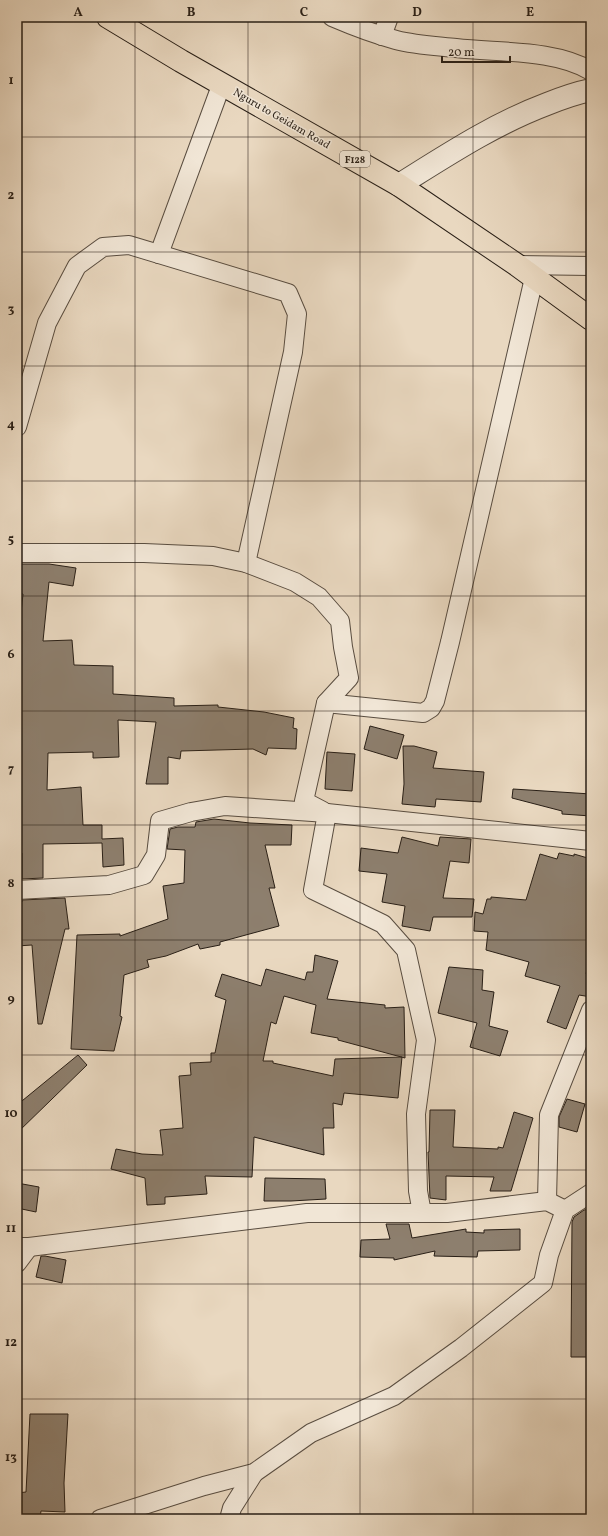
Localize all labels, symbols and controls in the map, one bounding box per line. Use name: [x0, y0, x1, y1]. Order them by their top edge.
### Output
text: A: [73, 4, 83, 22]
text: B: [187, 4, 196, 22]
text: C: [300, 4, 308, 22]
text: D: [412, 4, 422, 22]
text: E: [526, 4, 534, 22]
scale bar: [442, 38, 510, 64]
text: 20 m: [448, 45, 475, 61]
text: 1: [8, 72, 14, 90]
street label: Nguru to Geidam Road: [230, 85, 333, 153]
road number: F128: [340, 151, 370, 167]
text: 2: [8, 187, 15, 205]
text: 3: [8, 301, 15, 319]
text: 4: [7, 416, 15, 434]
text: 5: [8, 531, 14, 549]
text: 6: [7, 646, 15, 664]
text: 7: [8, 761, 14, 779]
text: 8: [7, 875, 15, 893]
text: 9: [7, 990, 15, 1008]
text: 10: [4, 1105, 18, 1123]
text: 11: [6, 1220, 16, 1238]
text: 12: [5, 1334, 17, 1352]
text: 13: [5, 1449, 17, 1467]

